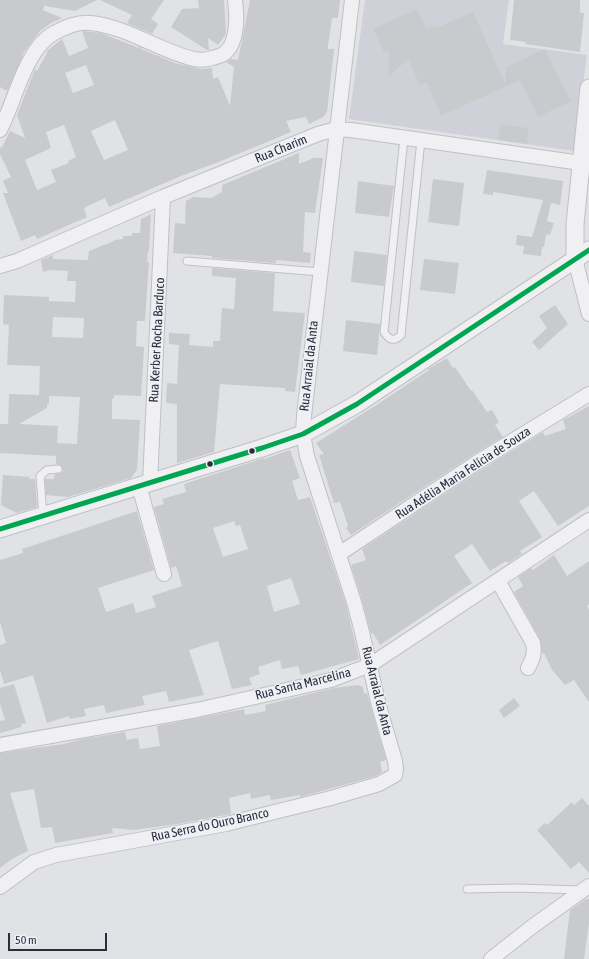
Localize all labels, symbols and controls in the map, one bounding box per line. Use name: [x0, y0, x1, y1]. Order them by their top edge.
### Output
street label: Rua Charim: [253, 131, 309, 167]
street label: Rua Kerber Rocha Barduco: [146, 277, 168, 403]
street label: Rua Arraial da Anta: [296, 320, 322, 412]
street label: Rua Adélia Maria Felícia de Souza: [392, 423, 534, 523]
unlabelled marker: [247, 446, 257, 456]
unlabelled marker: [205, 459, 215, 469]
street label: Rua Arraial da Anta: [358, 645, 396, 737]
street label: Rua Santa Marcelina: [254, 665, 352, 703]
street label: Rua Serra do Ouro Branco: [150, 805, 270, 845]
scale bar: [10, 925, 109, 951]
text: 50 m: [15, 933, 37, 947]

